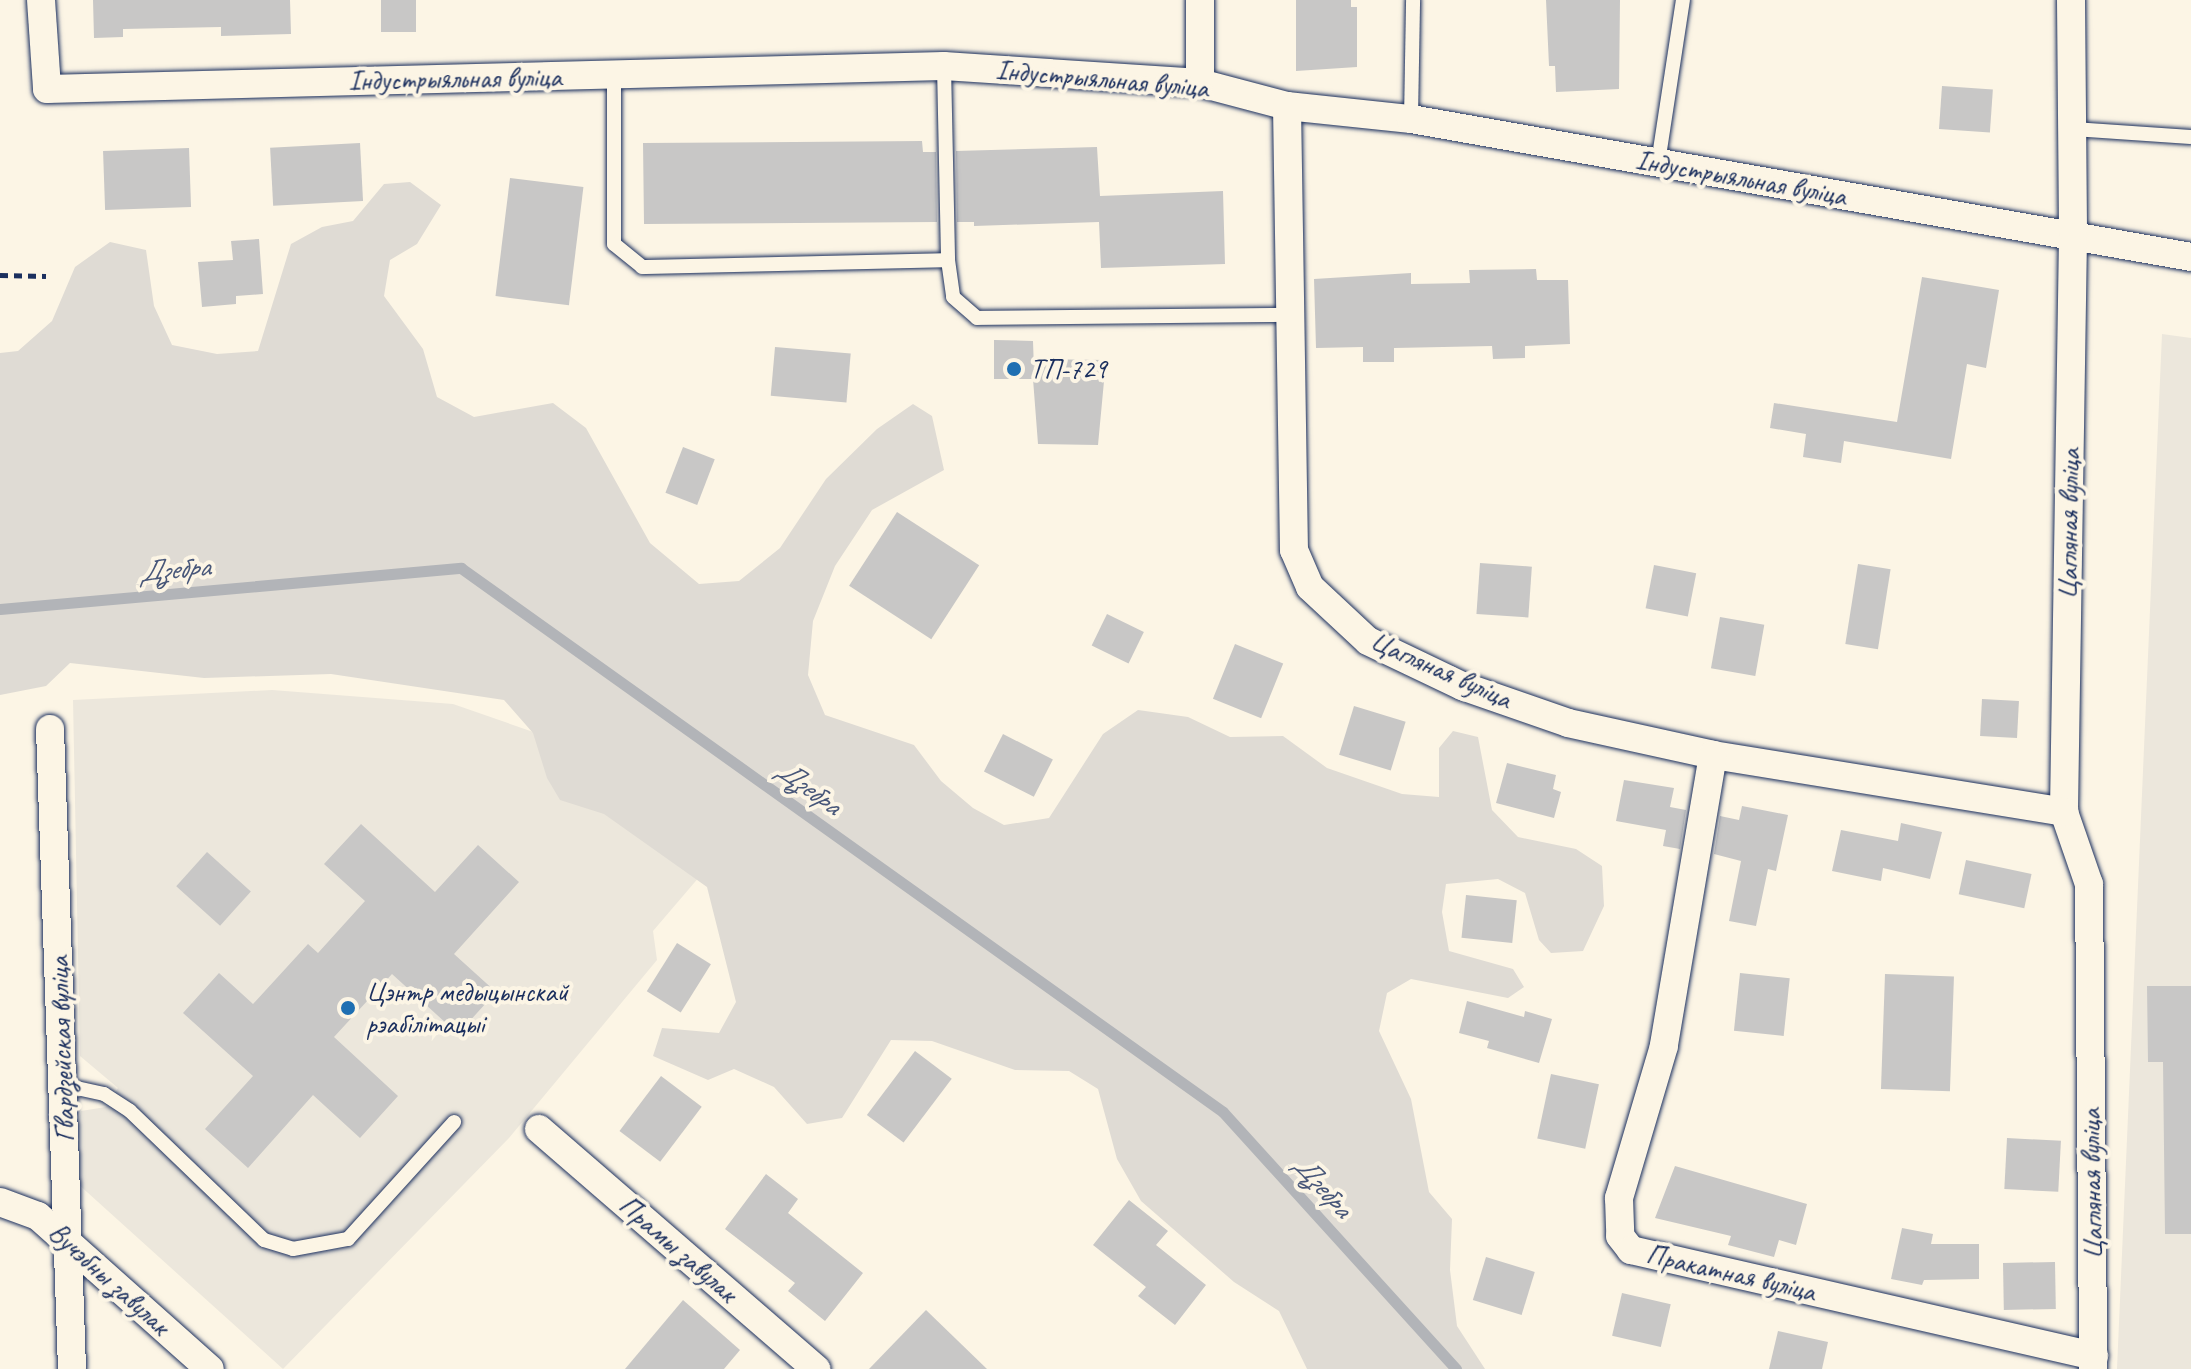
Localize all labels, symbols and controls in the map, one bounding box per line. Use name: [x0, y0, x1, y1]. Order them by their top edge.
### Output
street label: Індустрыяльная вуліца: [994, 53, 1210, 105]
street label: Індустрыяльная вуліца: [348, 60, 562, 98]
street label: Індустрыяльная вуліца: [1633, 143, 1849, 213]
place label: ТП-729: [1030, 352, 1107, 386]
marker: ТП-729: [1005, 360, 1023, 378]
street label: Цагляная вуліца: [2051, 448, 2087, 600]
water label: Дзебра: [137, 548, 211, 590]
street label: Цагляная вуліца: [1365, 624, 1517, 716]
water label: Дзебра: [770, 752, 848, 822]
street label: Гвардзейская вуліца: [42, 957, 82, 1141]
place label: Цэнтр медыцынскай рэабілітацыі: [366, 975, 568, 1041]
marker: Цэнтр медыцынскай рэабілітацыі: [337, 997, 359, 1019]
street label: Цагляная вуліца: [2074, 1108, 2110, 1260]
water label: Дзебра: [1286, 1148, 1360, 1224]
street label: Прамы завулак: [612, 1188, 744, 1310]
street label: Вучэбны завулак: [41, 1216, 177, 1342]
street label: Пракатная вуліца: [1643, 1237, 1819, 1309]

